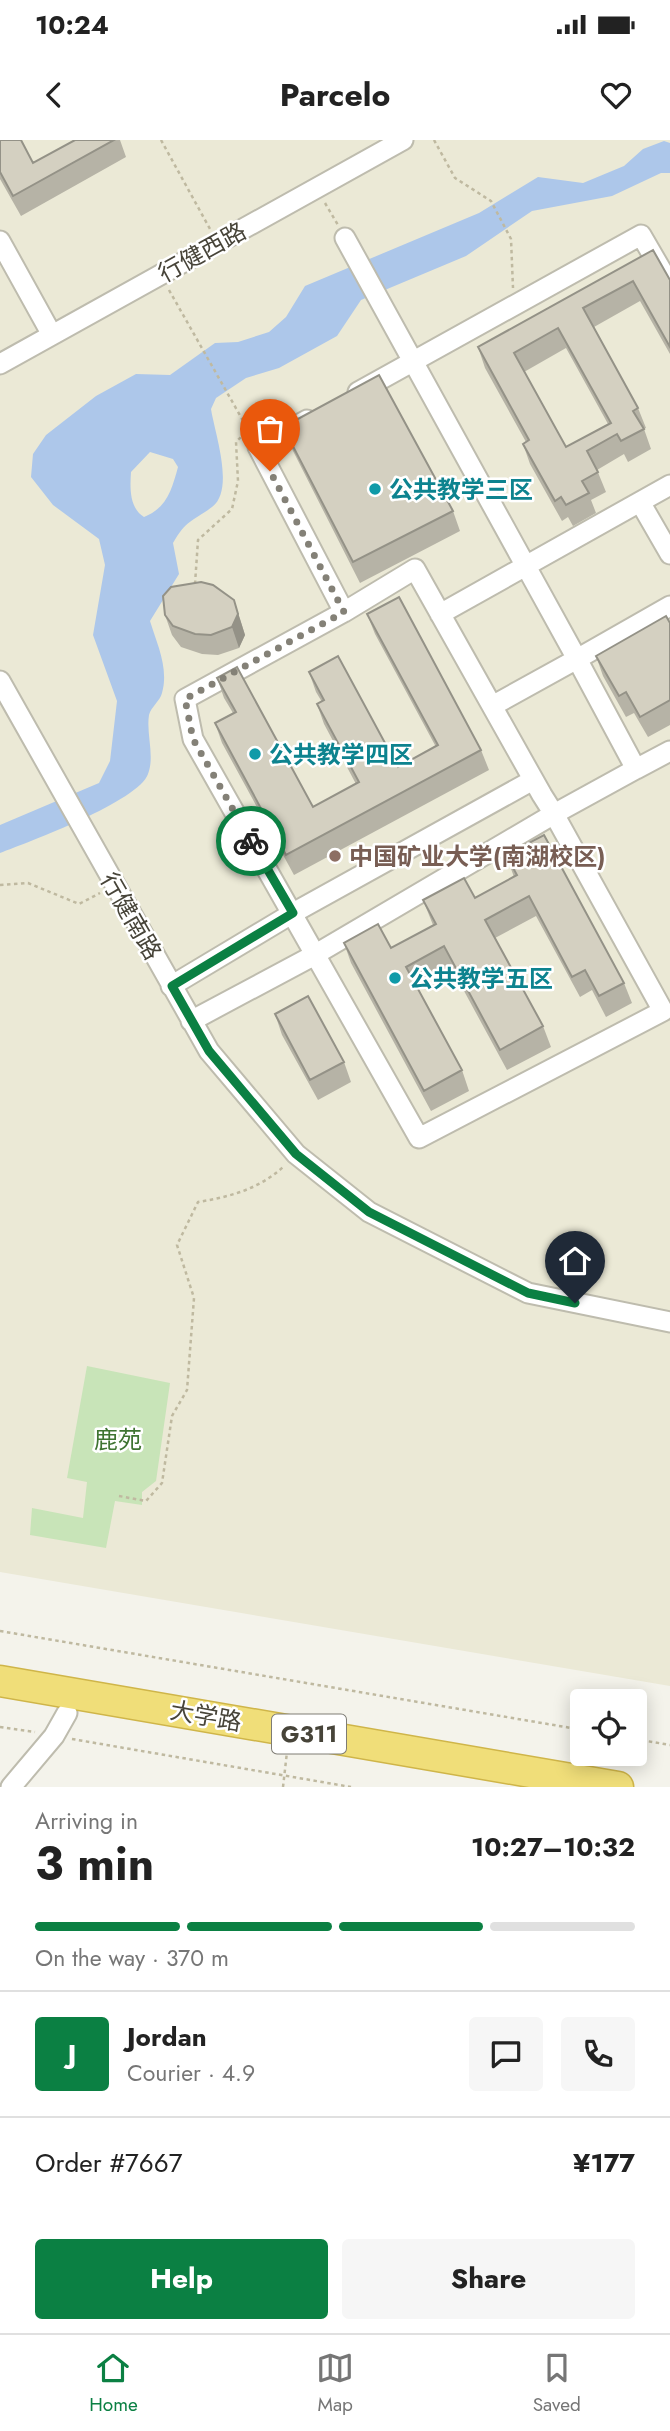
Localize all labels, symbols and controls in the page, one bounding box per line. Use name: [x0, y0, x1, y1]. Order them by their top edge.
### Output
text: 10:24: [35, 6, 109, 44]
text: Parcelo: [280, 72, 390, 118]
icon: back: [35, 76, 73, 114]
icon: heart: [597, 76, 635, 114]
street label: 行健西路: [152, 213, 252, 291]
pin: [240, 399, 300, 471]
icon: bag: [251, 410, 289, 448]
place label: 公共教学三区: [389, 472, 533, 507]
marker: 公共教学三区: [367, 481, 383, 497]
place label: 公共教学四区: [269, 737, 413, 772]
marker: 公共教学四区: [247, 746, 263, 762]
courier: [216, 806, 286, 876]
icon: bike: [232, 822, 270, 860]
place label: 中国矿业大学(南湖校区): [349, 839, 605, 874]
marker: 中国矿业大学(南湖校区): [327, 848, 343, 864]
street label: 行健南路: [92, 866, 170, 966]
place label: 公共教学五区: [409, 961, 553, 996]
marker: 公共教学五区: [387, 970, 403, 986]
pin: [545, 1231, 605, 1303]
icon: home: [556, 1242, 594, 1280]
park label: 鹿苑: [94, 1422, 142, 1457]
map controls: [570, 1689, 647, 1766]
button: locate: [570, 1689, 647, 1766]
street label: 大学路: [168, 1693, 244, 1739]
road number: G311: [272, 1714, 346, 1754]
text: Arriving in: [35, 1804, 138, 1838]
text: 10:27–10:32: [471, 1828, 635, 1866]
text: 3 min: [35, 1831, 154, 1897]
text: On the way · 370 m: [35, 1941, 229, 1975]
button: chat: [469, 2017, 543, 2091]
button: phone: [561, 2017, 635, 2091]
text: Jordan: [127, 2018, 207, 2056]
text: J: [68, 2035, 76, 2073]
text: Courier · 4.9: [127, 2056, 255, 2090]
text: Order #7667: [35, 2144, 182, 2182]
text: ¥177: [573, 2144, 635, 2182]
button: Help: [35, 2239, 328, 2319]
button: Share: [342, 2239, 635, 2319]
tab: Home: [89, 2349, 138, 2418]
tab: Map: [316, 2349, 354, 2418]
tab: Saved: [533, 2349, 581, 2418]

